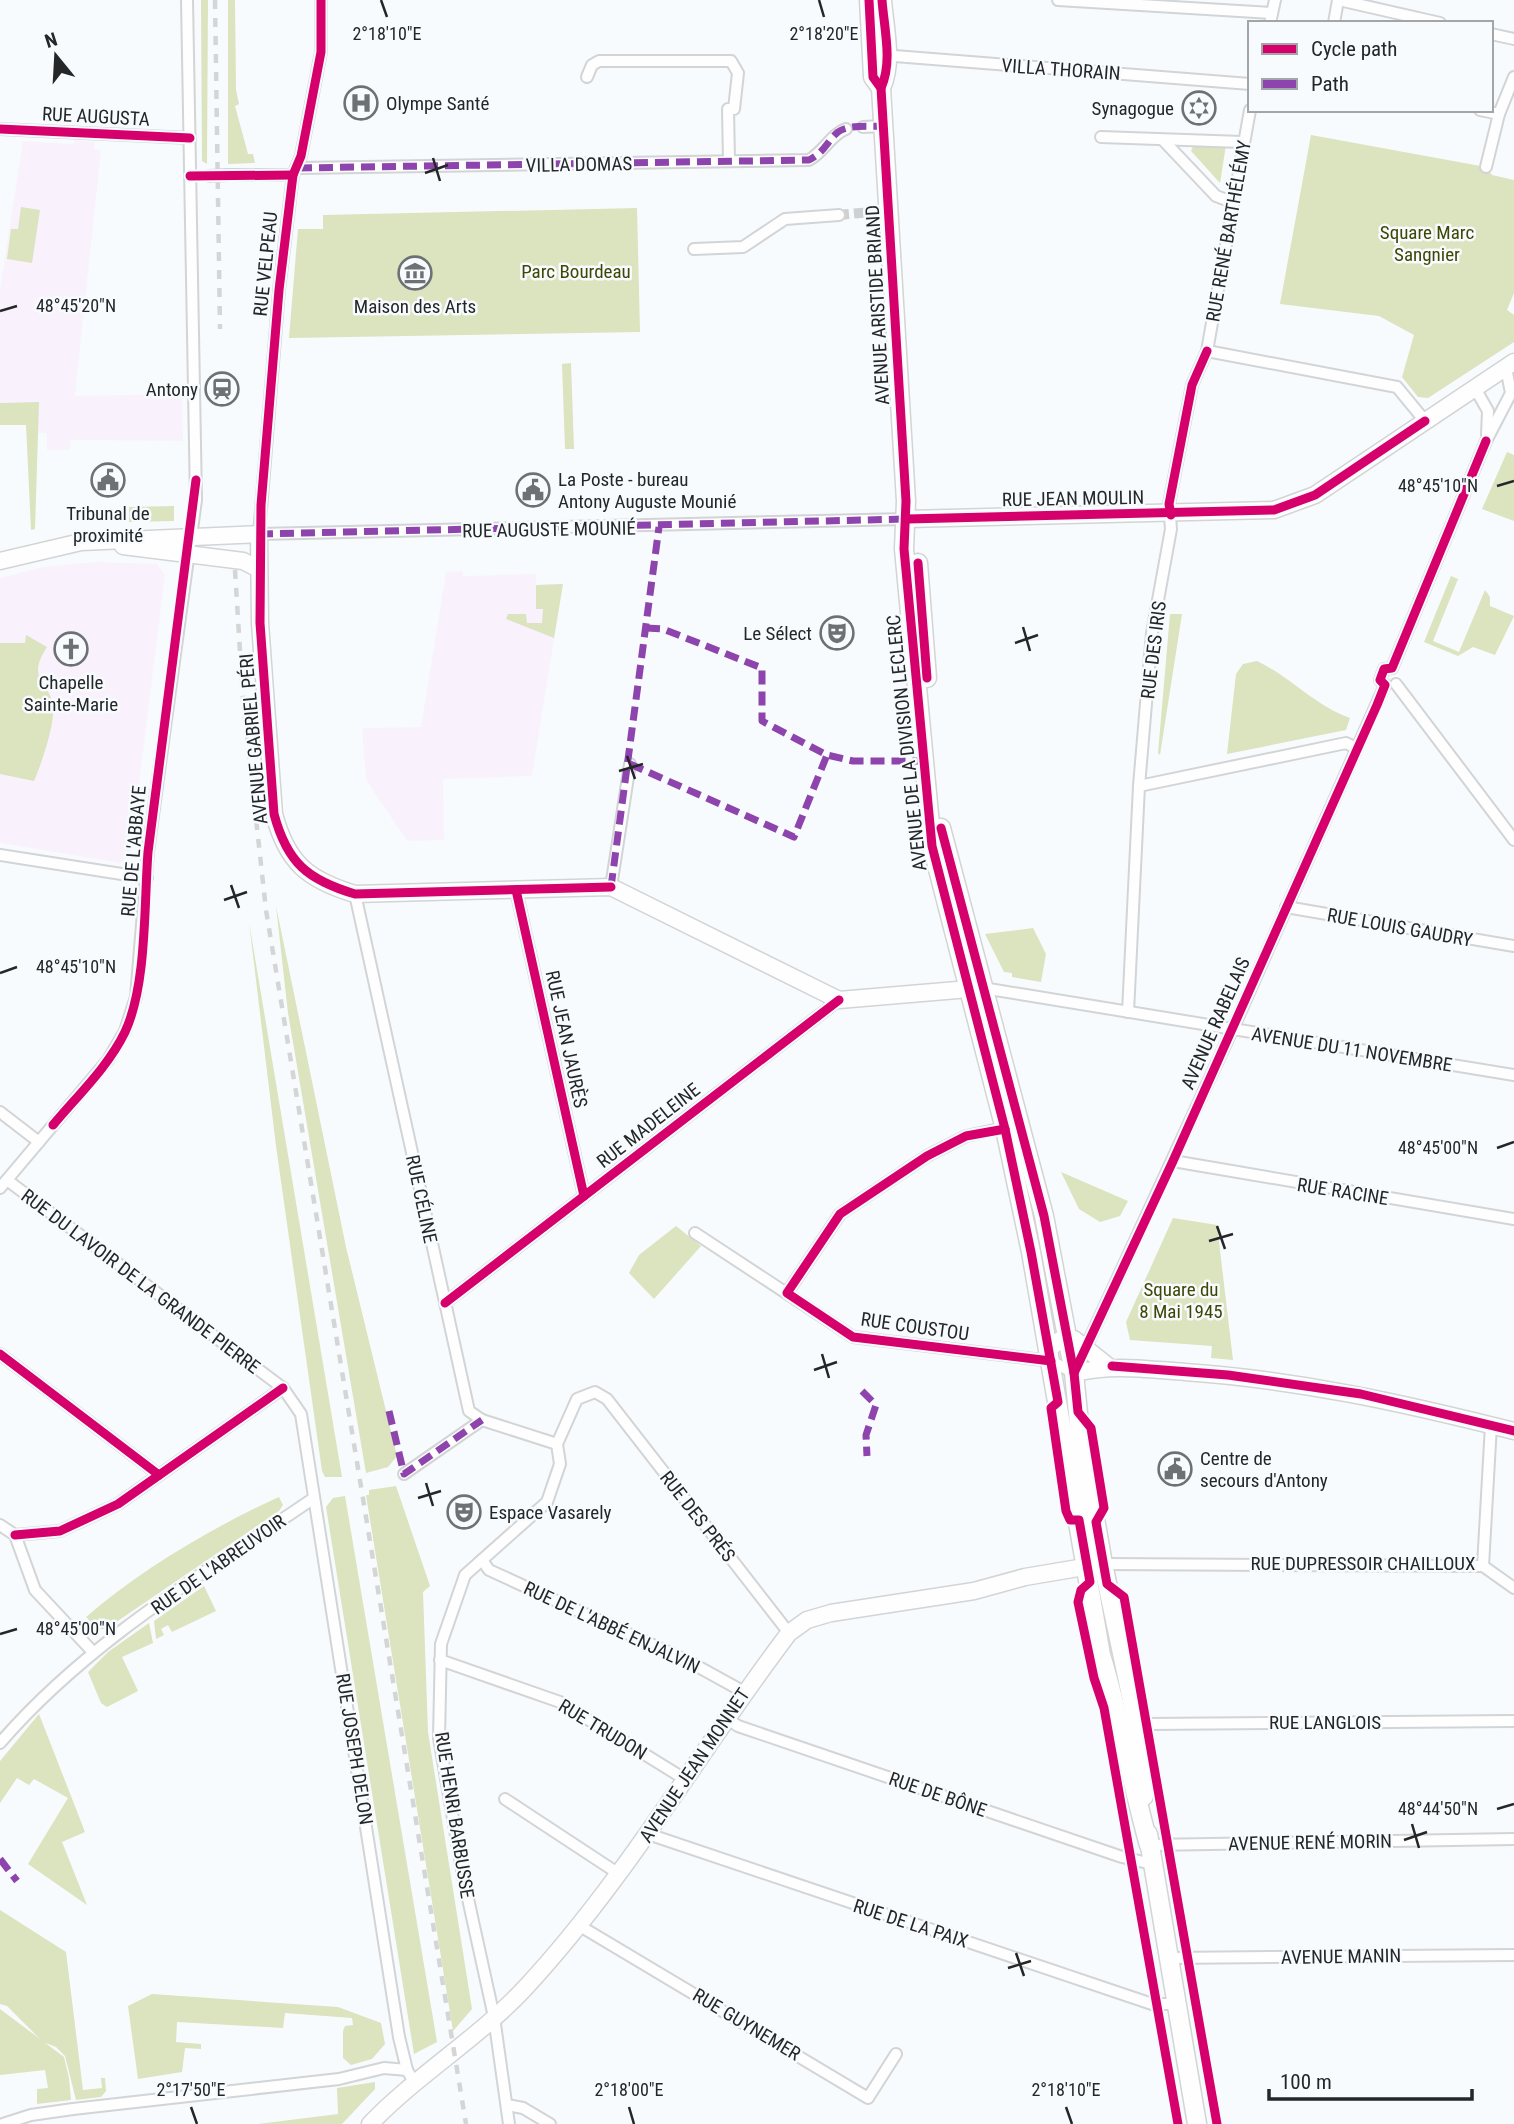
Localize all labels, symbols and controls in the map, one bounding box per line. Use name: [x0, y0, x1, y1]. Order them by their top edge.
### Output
north arrow: [21, 21, 91, 91]
legend: [1248, 21, 1493, 112]
text: 2°18'10"E: [352, 23, 422, 44]
text: 2°18'20"E: [789, 23, 859, 44]
text: N: [42, 28, 60, 53]
text: Cycle path: [1311, 37, 1397, 61]
street label: VILLA THORAIN: [1001, 54, 1121, 85]
text: Path: [1311, 72, 1349, 96]
hospital icon: Olympe Santé: [342, 84, 380, 122]
synagogue icon: Synagogue: [1180, 89, 1218, 127]
place label: Olympe Santé: [386, 92, 489, 115]
place label: Synagogue: [1092, 97, 1174, 120]
street label: RUE AUGUSTA: [42, 102, 150, 131]
street label: RUE RENÉ BARTHÉLÉMY: [1201, 138, 1256, 324]
street label: VILLA DOMAS: [526, 152, 633, 177]
street label: AVENUE ARISTIDE BRIAND: [861, 204, 894, 406]
street label: RUE VELPEAU: [249, 211, 282, 318]
park label: Square Marc Sangnier: [1380, 221, 1474, 266]
museum icon: Maison des Arts: [396, 254, 434, 292]
park label: Parc Bourdeau: [521, 260, 631, 283]
text: 48°45'20"N: [36, 295, 116, 316]
place label: Maison des Arts: [354, 295, 476, 318]
station icon: Antony: [203, 370, 241, 408]
place label: Antony: [146, 378, 198, 401]
public building icon: Tribunal de proximité: [89, 461, 127, 499]
place label: La Poste - bureau Antony Auguste Mounié: [558, 468, 736, 513]
public building icon: La Poste - bureau Antony Auguste Mounié: [514, 471, 552, 509]
text: 48°45'10"N: [1398, 475, 1478, 496]
street label: RUE JEAN MOULIN: [1002, 486, 1144, 511]
place label: Tribunal de proximité: [66, 502, 150, 547]
street label: RUE AUGUSTE MOUNIÉ: [462, 516, 636, 543]
street label: RUE DES IRIS: [1136, 600, 1171, 700]
theatre icon: Le Sélect: [818, 614, 856, 652]
street label: AVENUE DE LA DIVISION LECLERC: [882, 614, 931, 872]
place label: Le Sélect: [743, 622, 812, 645]
church icon: Chapelle Sainte-Marie: [52, 630, 90, 668]
street label: AVENUE GABRIEL PÉRI: [235, 653, 272, 825]
place label: Chapelle Sainte-Marie: [24, 671, 118, 716]
street label: RUE DE L'ABBAYE: [116, 784, 151, 918]
street label: RUE LOUIS GAUDRY: [1325, 903, 1474, 952]
street label: AVENUE RABELAIS: [1176, 953, 1255, 1093]
text: 48°45'10"N: [36, 956, 116, 977]
street label: RUE JEAN JAURÈS: [541, 968, 592, 1110]
street label: AVENUE DU 11 NOVEMBRE: [1250, 1022, 1454, 1077]
street label: RUE MADELEINE: [592, 1078, 705, 1173]
text: 48°45'00"N: [1398, 1137, 1478, 1158]
street label: RUE CÉLINE: [401, 1153, 442, 1245]
street label: RUE RACINE: [1296, 1173, 1390, 1210]
street label: RUE DU LAVOIR DE LA GRANDE PIERRE: [17, 1184, 265, 1379]
park label: Square du 8 Mai 1945: [1139, 1278, 1223, 1323]
street label: RUE COUSTOU: [859, 1308, 971, 1345]
place label: Centre de secours d'Antony: [1200, 1447, 1328, 1492]
public building icon: Centre de secours d'Antony: [1156, 1450, 1194, 1488]
street label: RUE DES PRÉS: [655, 1466, 740, 1566]
theatre icon: Espace Vasarely: [445, 1493, 483, 1531]
place label: Espace Vasarely: [489, 1501, 612, 1524]
street label: RUE DE L'ABREUVOIR: [147, 1509, 290, 1619]
street label: RUE DUPRESSOIR CHAILLOUX: [1251, 1552, 1475, 1575]
street label: RUE DE L'ABBÉ ENJALVIN: [520, 1577, 704, 1678]
text: 48°45'00"N: [36, 1618, 116, 1639]
street label: RUE JOSEPH DELON: [331, 1672, 378, 1826]
street label: AVENUE JEAN MONNET: [634, 1684, 755, 1847]
street label: RUE TRUDON: [554, 1694, 651, 1765]
street label: RUE LANGLOIS: [1269, 1711, 1381, 1734]
street label: RUE HENRI BARBUSSE: [430, 1730, 479, 1900]
street label: RUE DE BÔNE: [886, 1767, 990, 1822]
text: 48°44'50"N: [1398, 1798, 1478, 1819]
street label: AVENUE RENÉ MORIN: [1228, 1830, 1392, 1855]
street label: RUE DE LA PAIX: [851, 1894, 971, 1953]
street label: AVENUE MANIN: [1281, 1944, 1401, 1969]
street label: RUE GUYNEMER: [689, 1983, 805, 2066]
scale bar: [1269, 2058, 1472, 2102]
text: 100 m: [1280, 2070, 1332, 2094]
text: 2°17'50"E: [156, 2079, 226, 2100]
text: 2°18'00"E: [594, 2079, 664, 2100]
text: 2°18'10"E: [1031, 2079, 1101, 2100]

